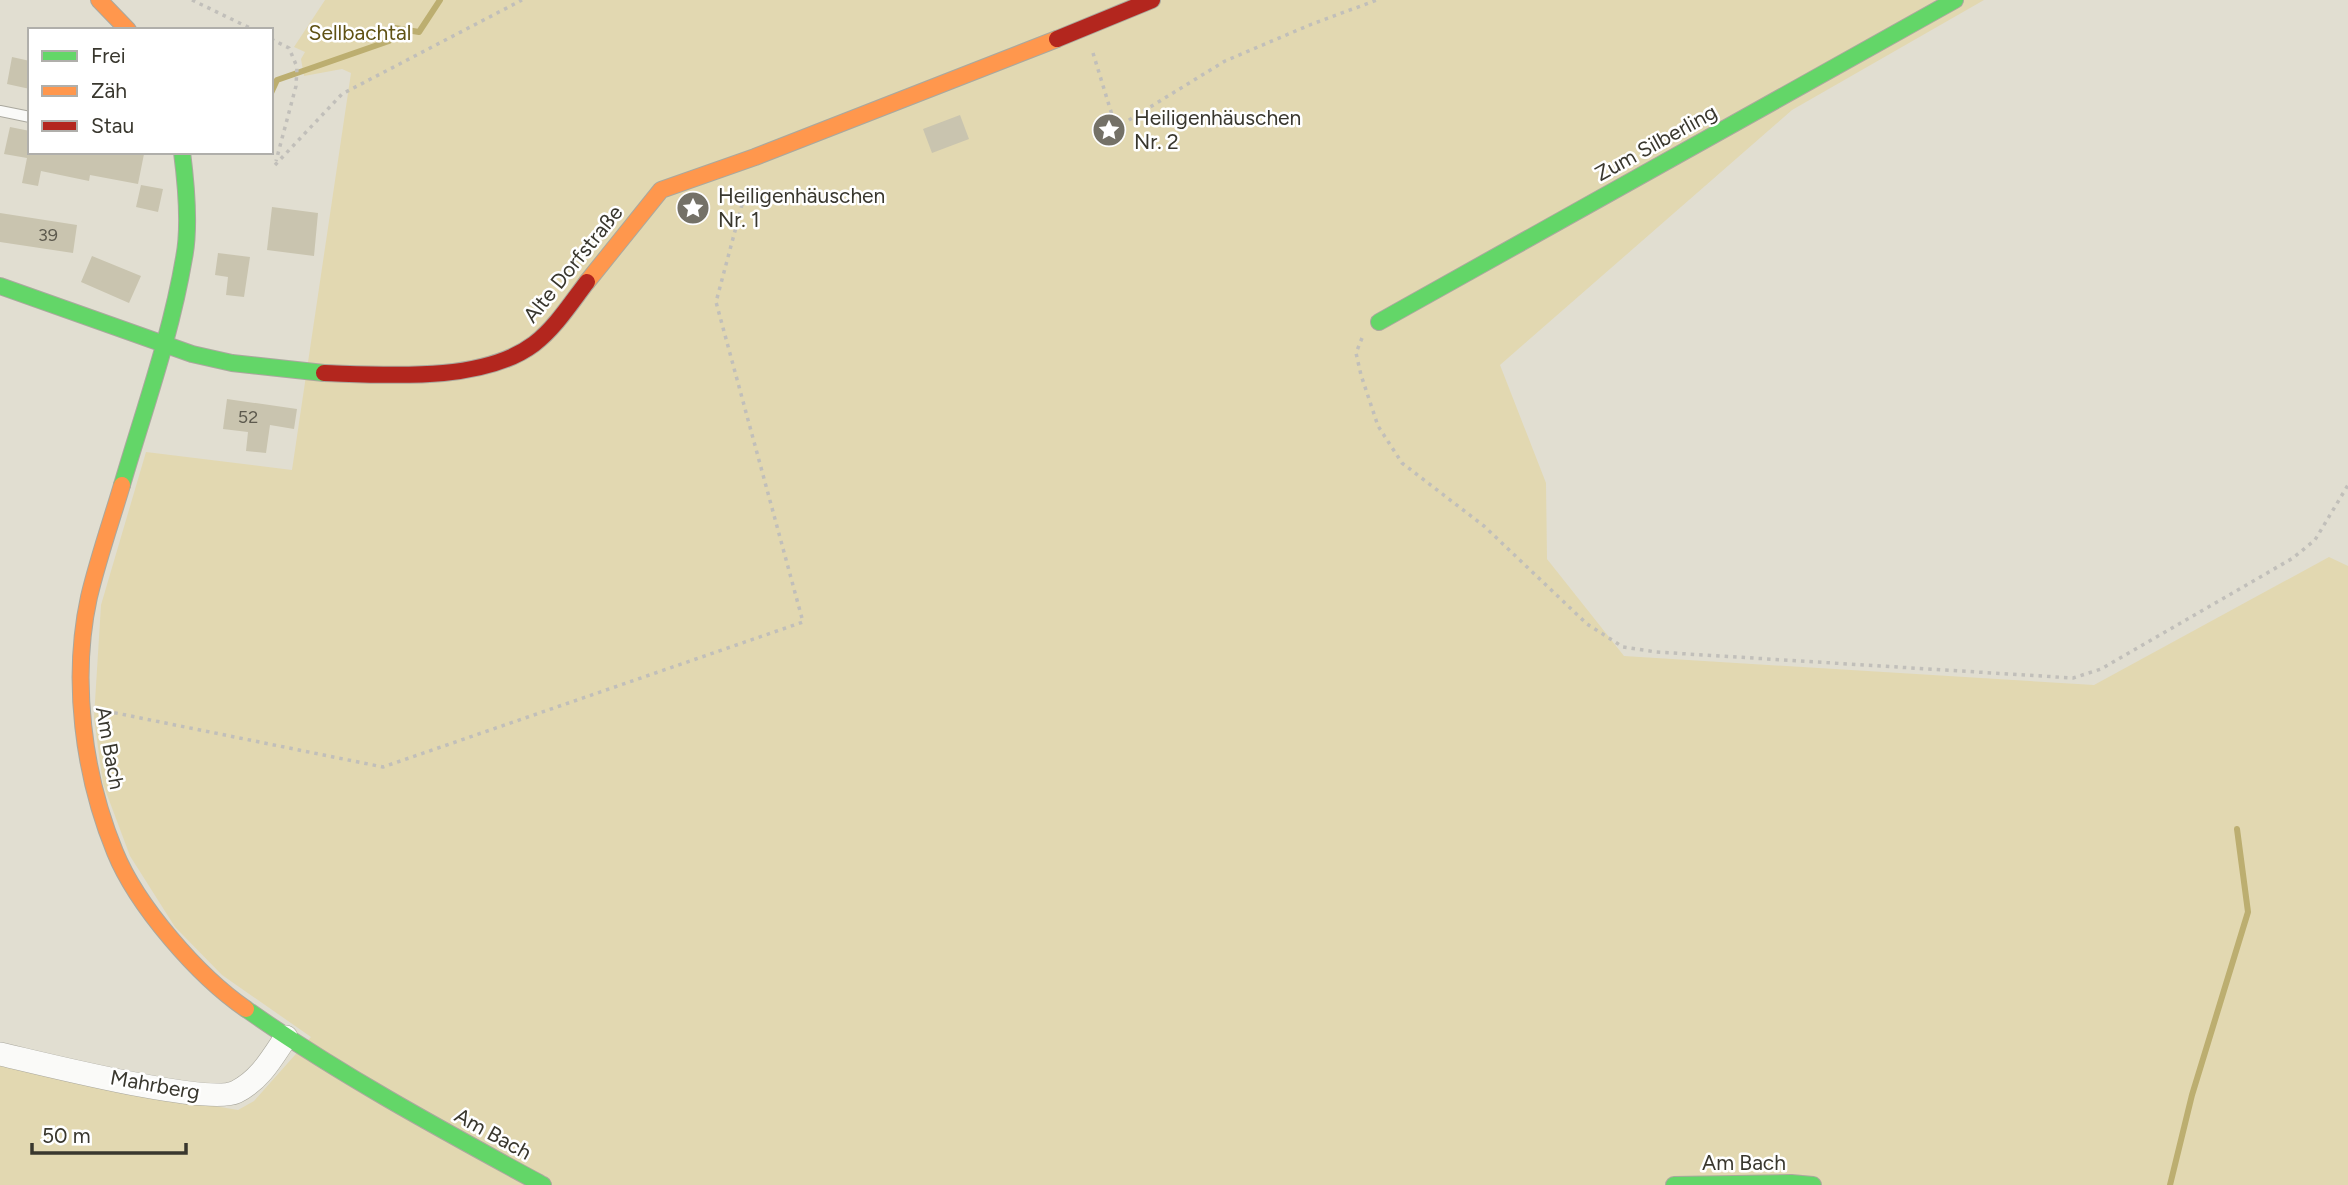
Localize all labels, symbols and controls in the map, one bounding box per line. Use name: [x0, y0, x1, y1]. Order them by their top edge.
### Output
park label: Sellbachtal: [309, 20, 411, 45]
legend: [28, 28, 273, 154]
text: Frei: [91, 43, 126, 68]
text: Zäh: [91, 78, 127, 103]
street label: Zum Silberling: [1591, 99, 1721, 186]
place label: Heiligenhäuschen Nr. 2: [1134, 105, 1301, 154]
place icon: Heiligenhäuschen Nr. 2: [1090, 111, 1128, 149]
text: Stau: [91, 113, 134, 138]
place label: Heiligenhäuschen Nr. 1: [718, 183, 885, 232]
place icon: Heiligenhäuschen Nr. 1: [674, 189, 712, 227]
street label: Alte Dorfstraße: [518, 200, 628, 327]
house number: 39: [38, 224, 58, 246]
house number: 52: [238, 406, 258, 428]
street label: Am Bach: [91, 704, 130, 791]
street label: Mahrberg: [108, 1064, 202, 1105]
street label: Am Bach: [450, 1102, 536, 1165]
scale bar: [32, 1112, 186, 1156]
text: 50 m: [42, 1123, 91, 1148]
street label: Am Bach: [1702, 1150, 1786, 1175]

